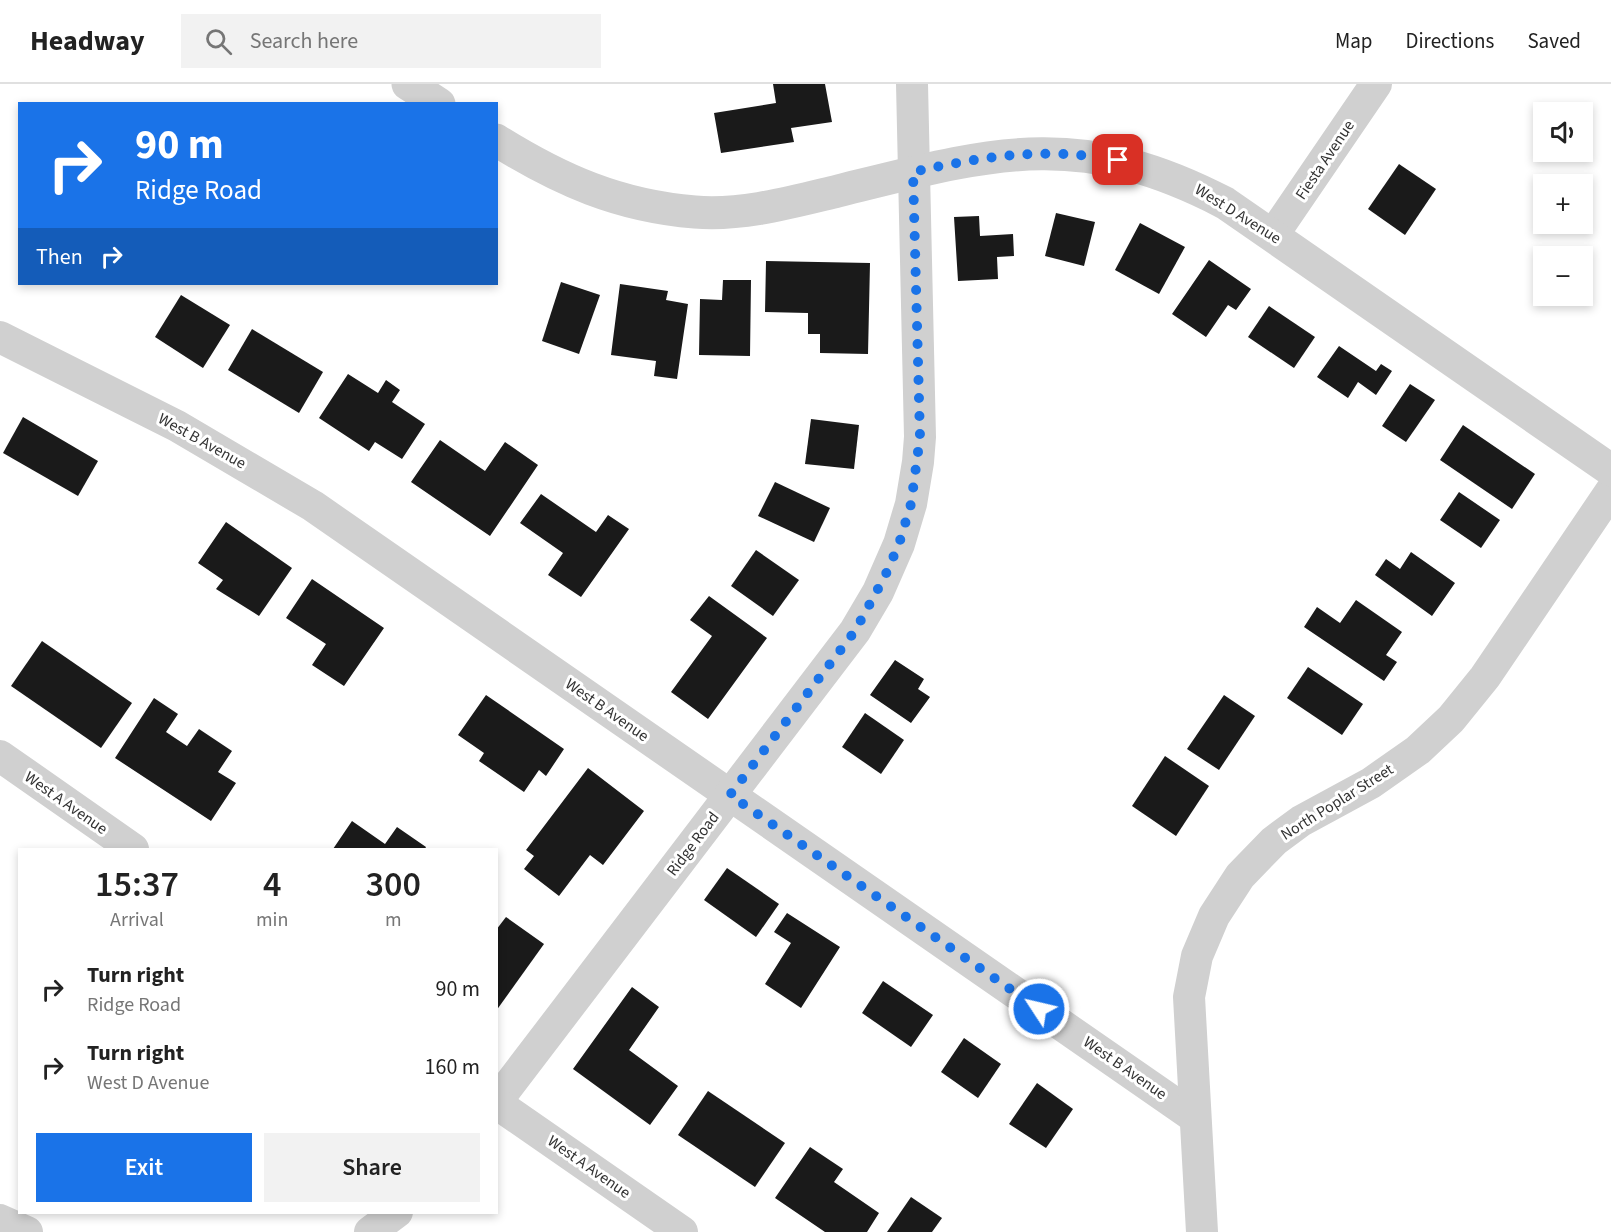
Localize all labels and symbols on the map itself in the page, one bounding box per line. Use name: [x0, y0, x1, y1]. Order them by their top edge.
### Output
street label: Fiesta Avenue: [1290, 116, 1360, 204]
pin: [1092, 134, 1143, 185]
street label: West D Avenue: [1191, 179, 1285, 249]
street label: West B Avenue: [154, 408, 250, 474]
street label: West B Avenue: [561, 673, 653, 747]
street label: North Poplar Street: [1276, 758, 1398, 846]
street label: West A Avenue: [20, 766, 112, 840]
street label: Ridge Road: [662, 807, 724, 881]
position arrow: [1007, 977, 1071, 1041]
street label: West B Avenue: [1079, 1031, 1171, 1105]
street label: West A Avenue: [543, 1130, 635, 1204]

